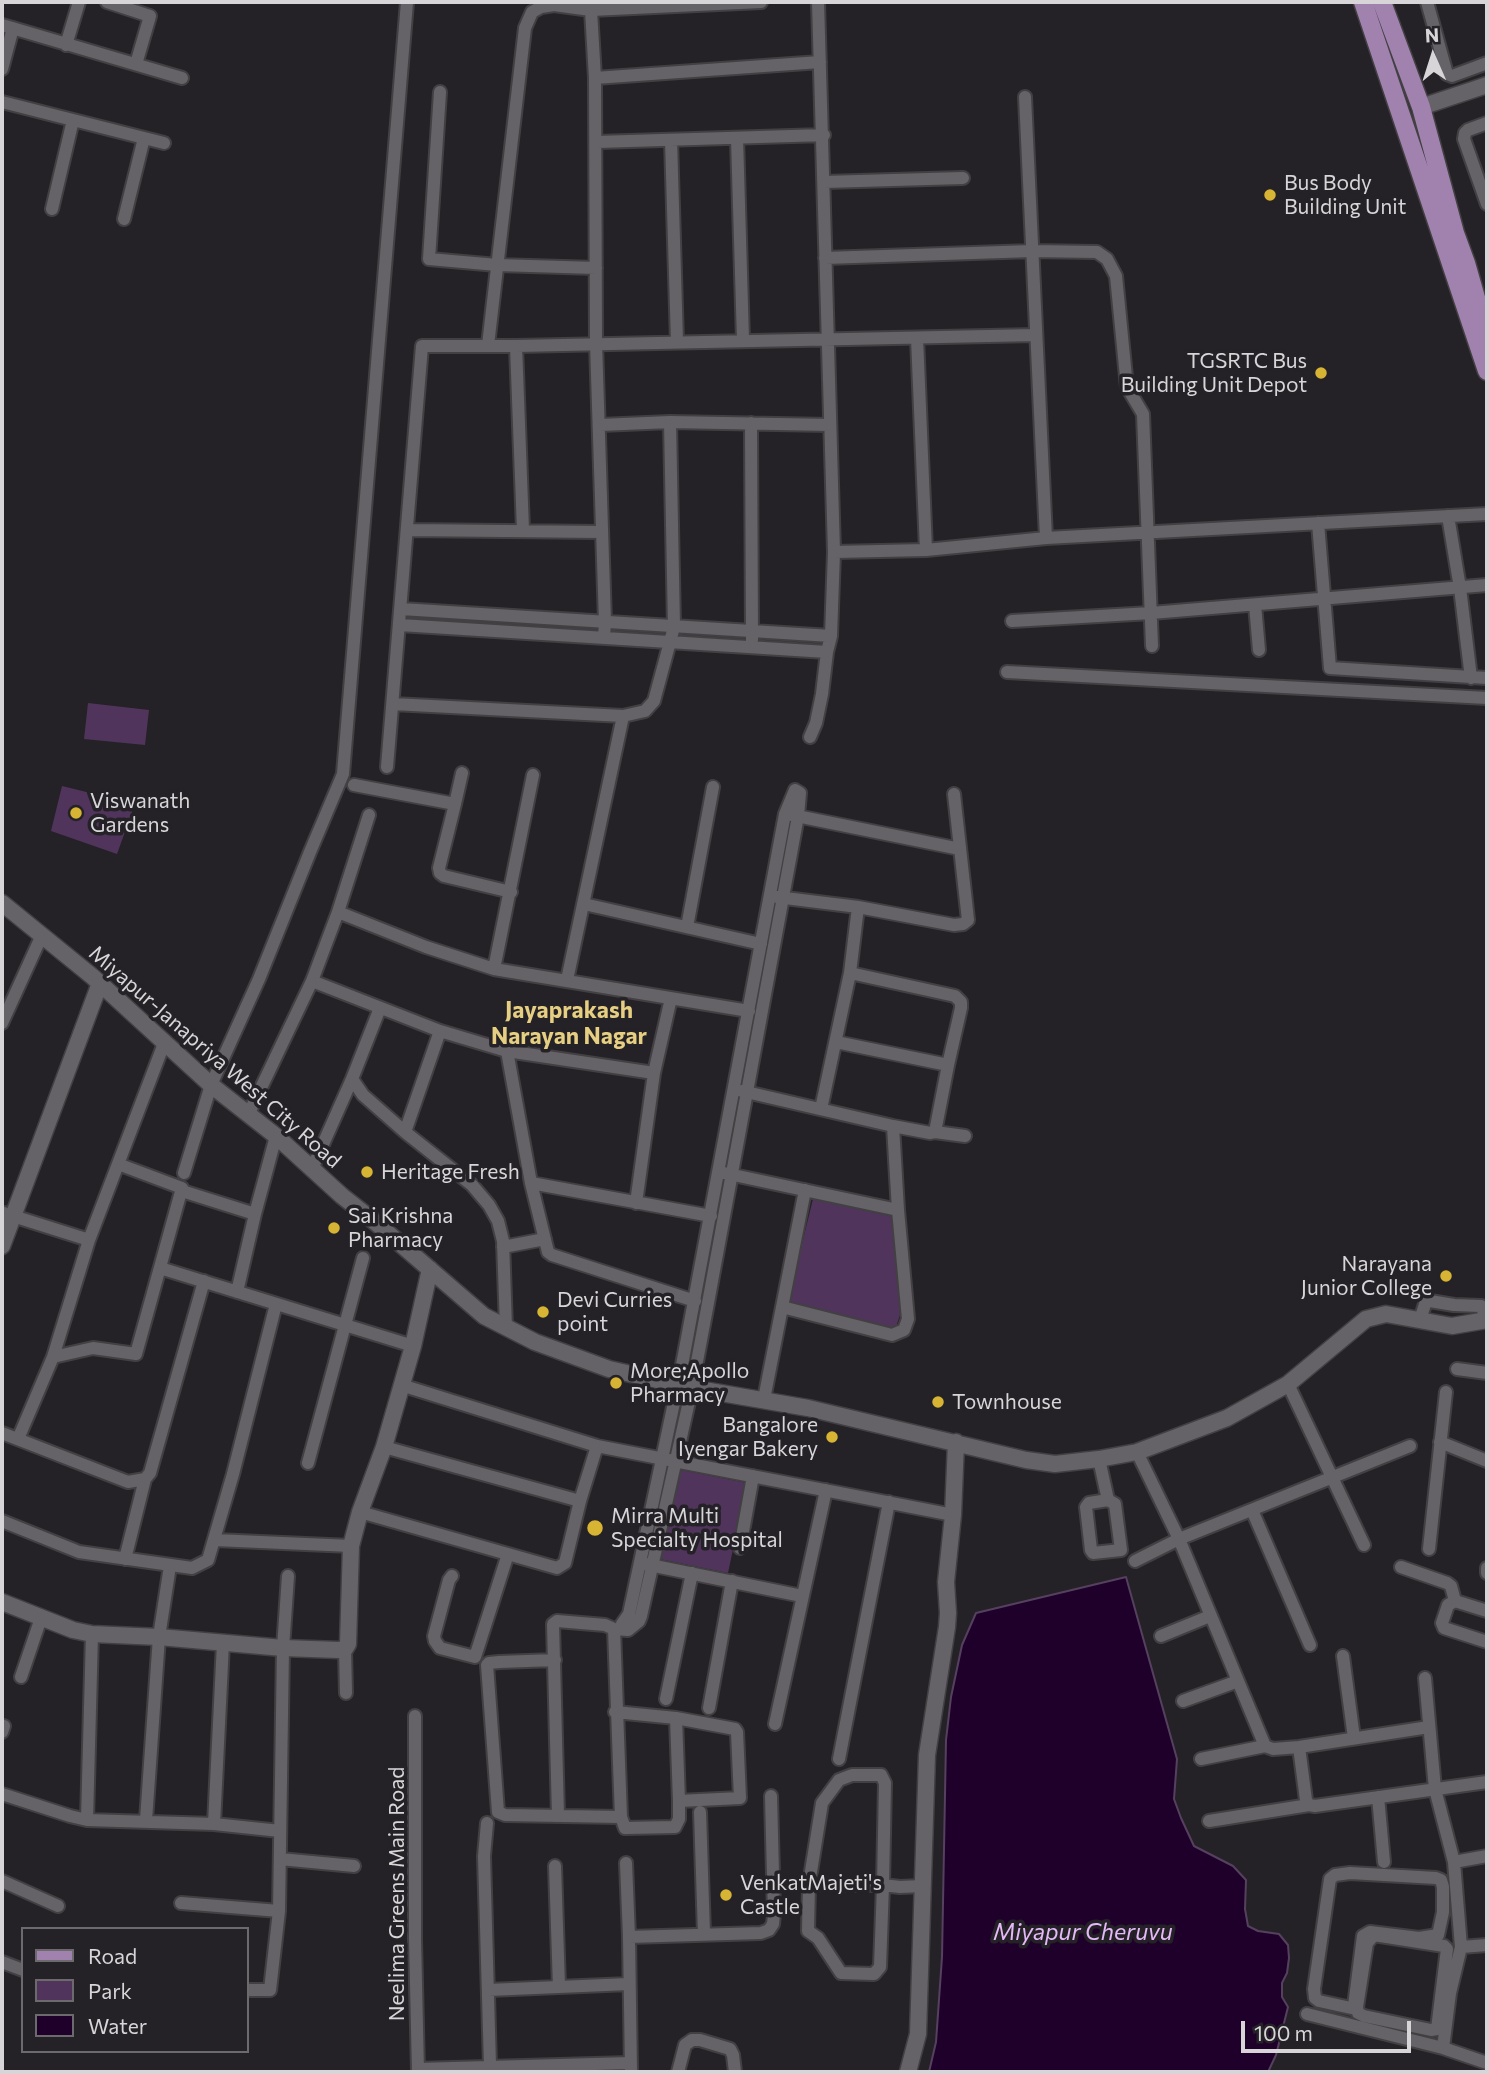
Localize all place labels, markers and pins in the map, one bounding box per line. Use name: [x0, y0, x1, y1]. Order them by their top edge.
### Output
place label: Bus Body Building Unit: [1284, 170, 1406, 220]
marker: Bus Body Building Unit: [1262, 187, 1278, 203]
place label: TGSRTC Bus Building Unit Depot: [1121, 348, 1307, 398]
marker: TGSRTC Bus Building Unit Depot: [1313, 365, 1329, 381]
place label: Viswanath Gardens: [90, 788, 190, 838]
marker: Viswanath Gardens: [68, 805, 84, 821]
place label: Heritage Fresh: [381, 1159, 520, 1185]
marker: Heritage Fresh: [359, 1164, 375, 1180]
place label: Sai Krishna Pharmacy: [348, 1203, 453, 1253]
marker: Sai Krishna Pharmacy: [326, 1220, 342, 1236]
place label: Narayana Junior College: [1301, 1251, 1432, 1301]
marker: Narayana Junior College: [1438, 1268, 1454, 1284]
place label: Devi Curries point: [557, 1287, 672, 1337]
marker: Devi Curries point: [535, 1304, 551, 1320]
place label: More;Apollo Pharmacy: [630, 1358, 749, 1408]
marker: More;Apollo Pharmacy: [608, 1375, 624, 1391]
place label: Townhouse: [952, 1389, 1062, 1415]
marker: Townhouse: [930, 1394, 946, 1410]
place label: Bangalore Iyengar Bakery: [678, 1412, 818, 1462]
marker: Bangalore Iyengar Bakery: [824, 1429, 840, 1445]
place label: Mirra Multi Specialty Hospital: [611, 1503, 783, 1553]
marker: Mirra Multi Specialty Hospital: [585, 1518, 605, 1538]
place label: VenkatMajeti's Castle: [740, 1870, 882, 1920]
marker: VenkatMajeti's Castle: [718, 1887, 734, 1903]

